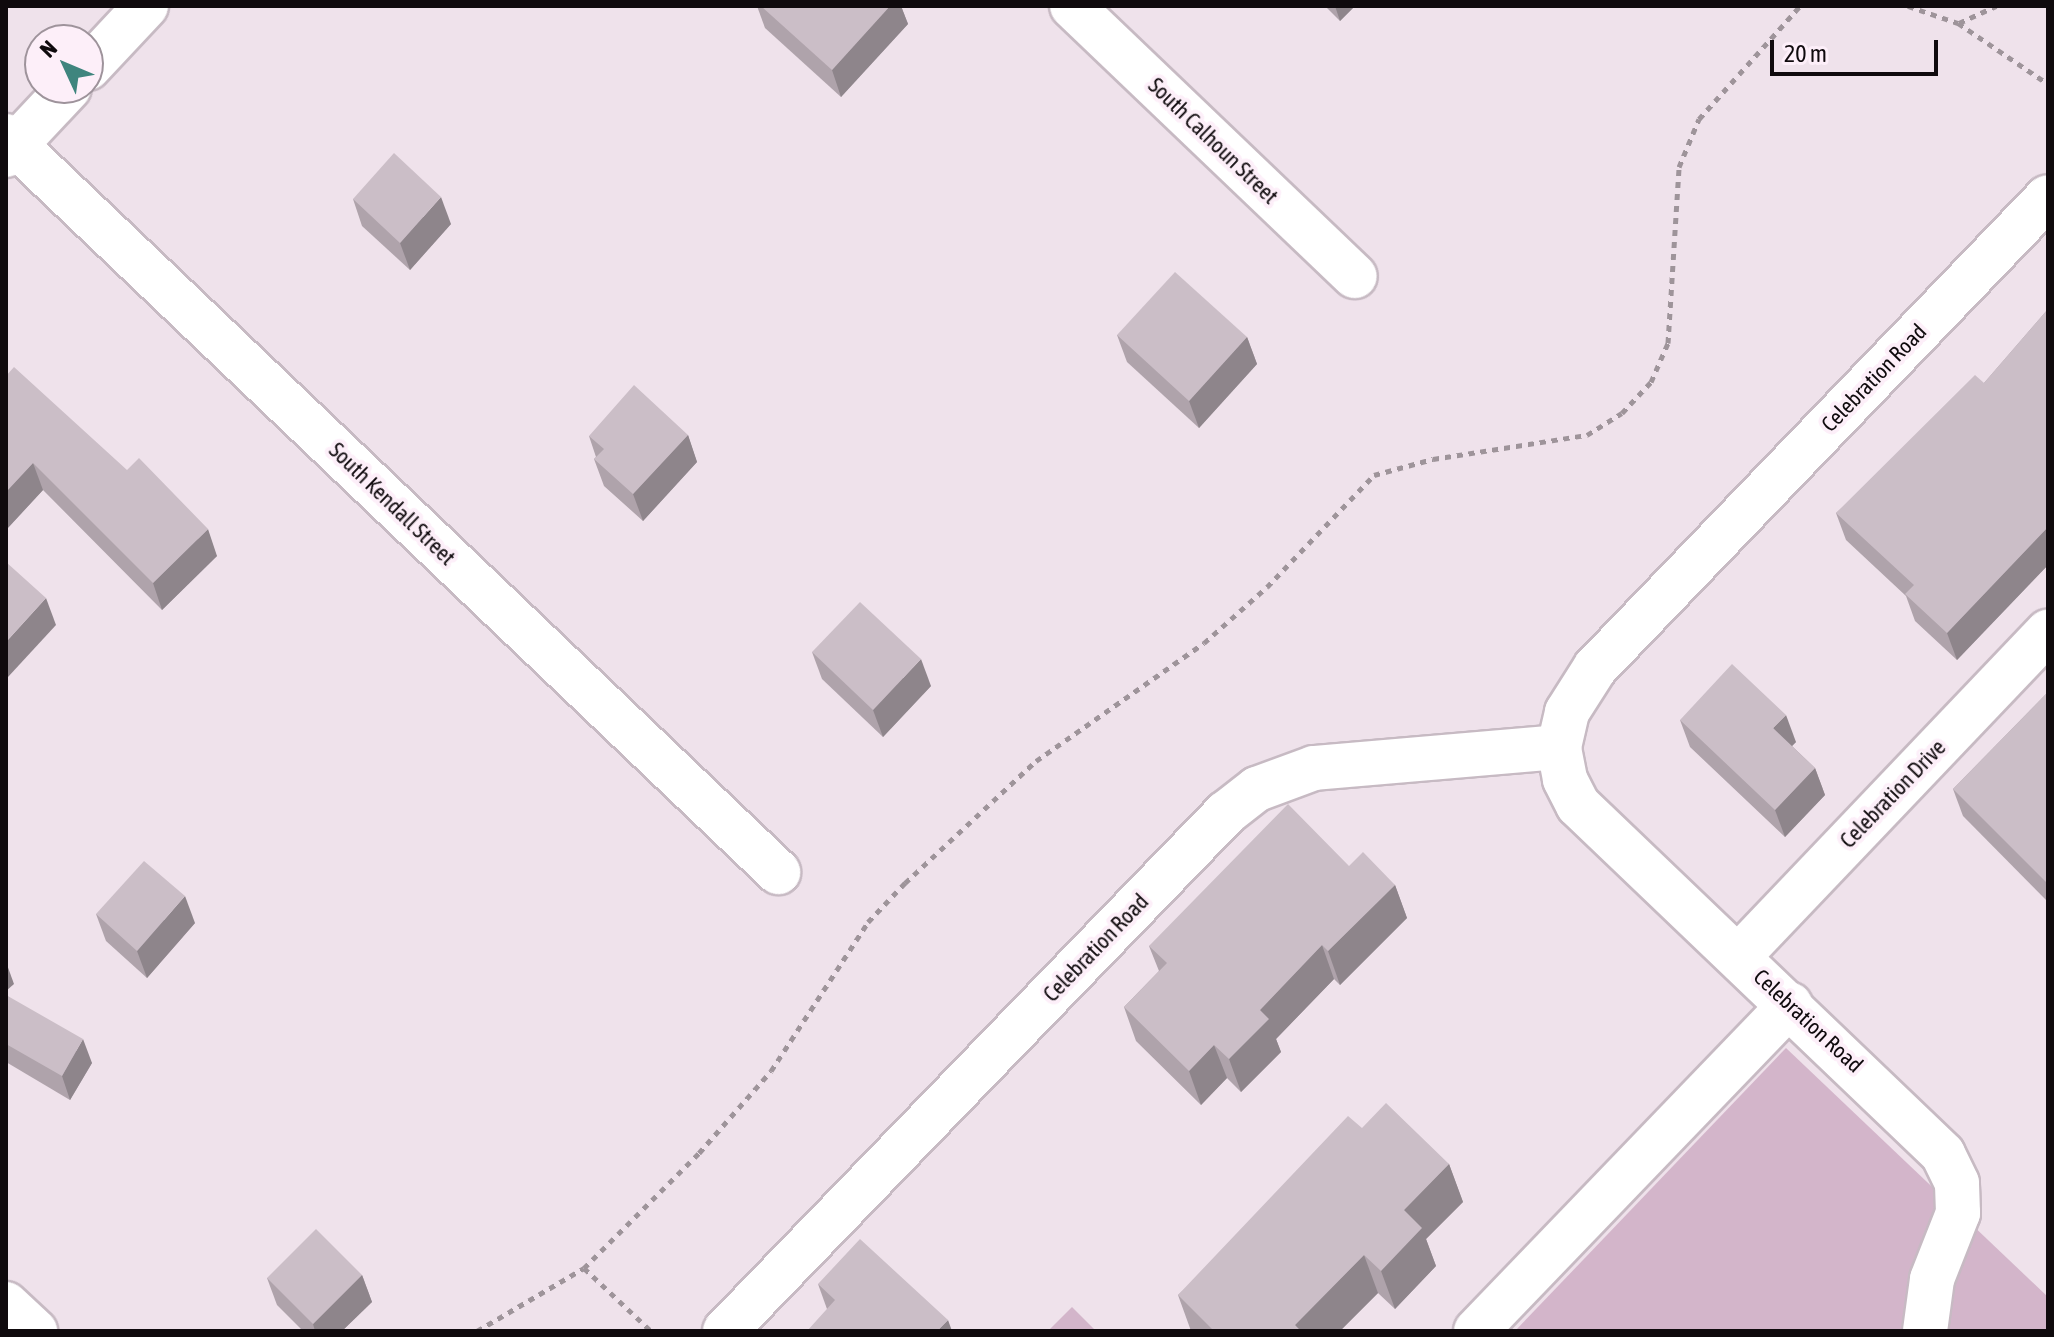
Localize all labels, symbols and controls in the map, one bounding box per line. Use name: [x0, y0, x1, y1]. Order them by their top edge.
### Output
north arrow: [24, 24, 104, 104]
scale bar: [1774, 24, 1942, 74]
text: N: [34, 35, 62, 62]
text: 20 m: [1784, 40, 1827, 67]
street label: South Calhoun Street: [1143, 73, 1283, 209]
street label: Celebration Road: [1816, 319, 1932, 437]
street label: South Kendall Street: [324, 437, 460, 571]
street label: Celebration Drive: [1835, 734, 1951, 854]
street label: Celebration Road: [1038, 889, 1154, 1007]
street label: Celebration Road: [1748, 964, 1868, 1078]

